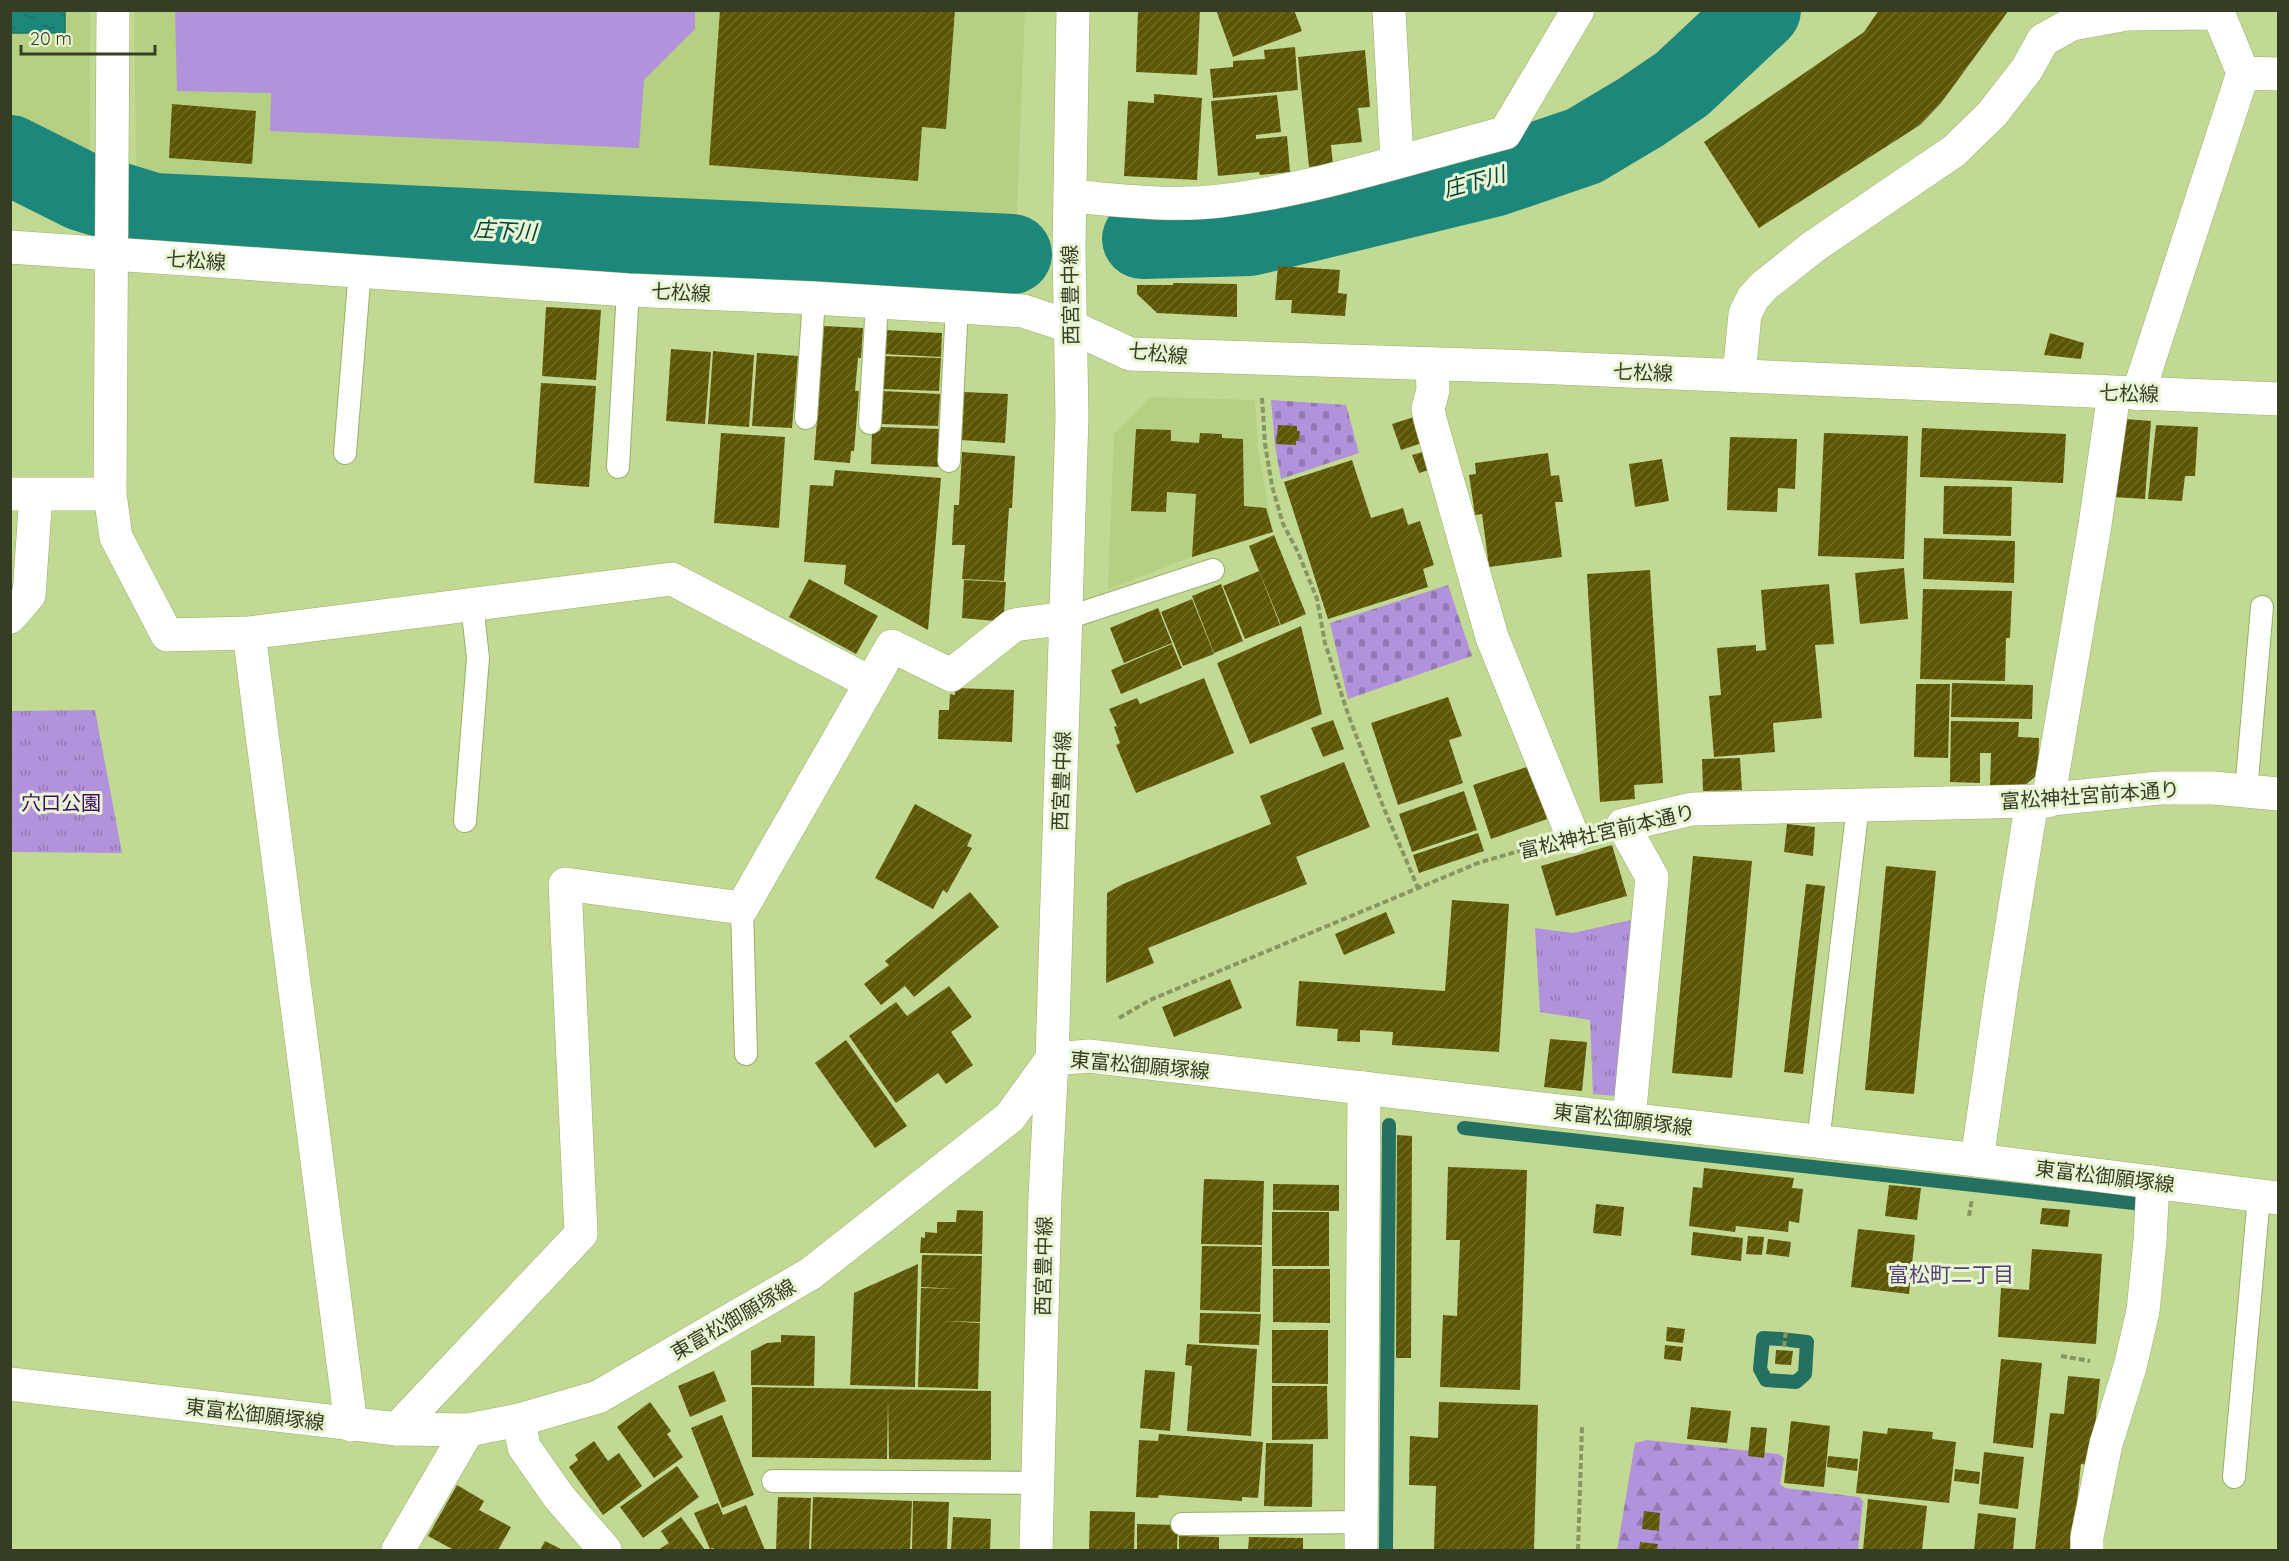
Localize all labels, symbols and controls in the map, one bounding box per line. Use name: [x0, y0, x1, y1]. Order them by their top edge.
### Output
scale bar: [21, 18, 154, 56]
text: 20 m: [30, 27, 72, 50]
water label: 庄下川: [1440, 160, 1510, 202]
water label: 庄下川: [473, 215, 539, 245]
street label: 七松線: [165, 245, 227, 275]
street label: 西宮豊中線: [1057, 245, 1083, 345]
street label: 七松線: [650, 278, 712, 306]
street label: 七松線: [1127, 337, 1189, 369]
street label: 七松線: [1613, 358, 1673, 386]
street label: 七松線: [2099, 379, 2159, 407]
street label: 西宮豊中線: [1047, 731, 1075, 831]
street label: 富松神社宮前本通り: [1999, 776, 2181, 814]
park label: 穴口公園: [21, 790, 101, 815]
street label: 富松神社宮前本通り: [1516, 799, 1698, 863]
street label: 東富松御願塚線: [1069, 1046, 1211, 1084]
street label: 東富松御願塚線: [1552, 1098, 1694, 1140]
street label: 東富松御願塚線: [2034, 1155, 2176, 1197]
street label: 西宮豊中線: [1030, 1216, 1056, 1316]
district label: 富松町二丁目: [1888, 1261, 2014, 1287]
street label: 東富松御願塚線: [666, 1273, 800, 1365]
street label: 東富松御願塚線: [184, 1393, 326, 1435]

